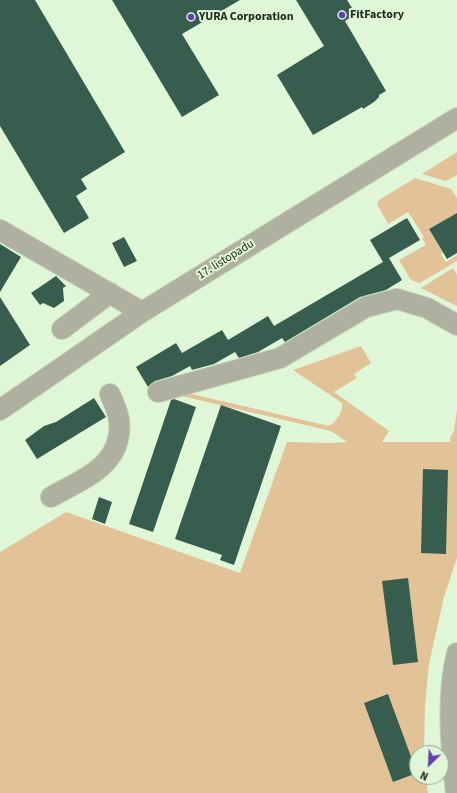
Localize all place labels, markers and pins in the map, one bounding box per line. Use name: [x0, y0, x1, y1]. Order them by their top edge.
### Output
place label: FitFactory: [350, 8, 404, 22]
place label: YURA Corporation: [199, 10, 294, 24]
marker: FitFactory: [337, 10, 347, 20]
marker: YURA Corporation: [186, 12, 196, 22]

